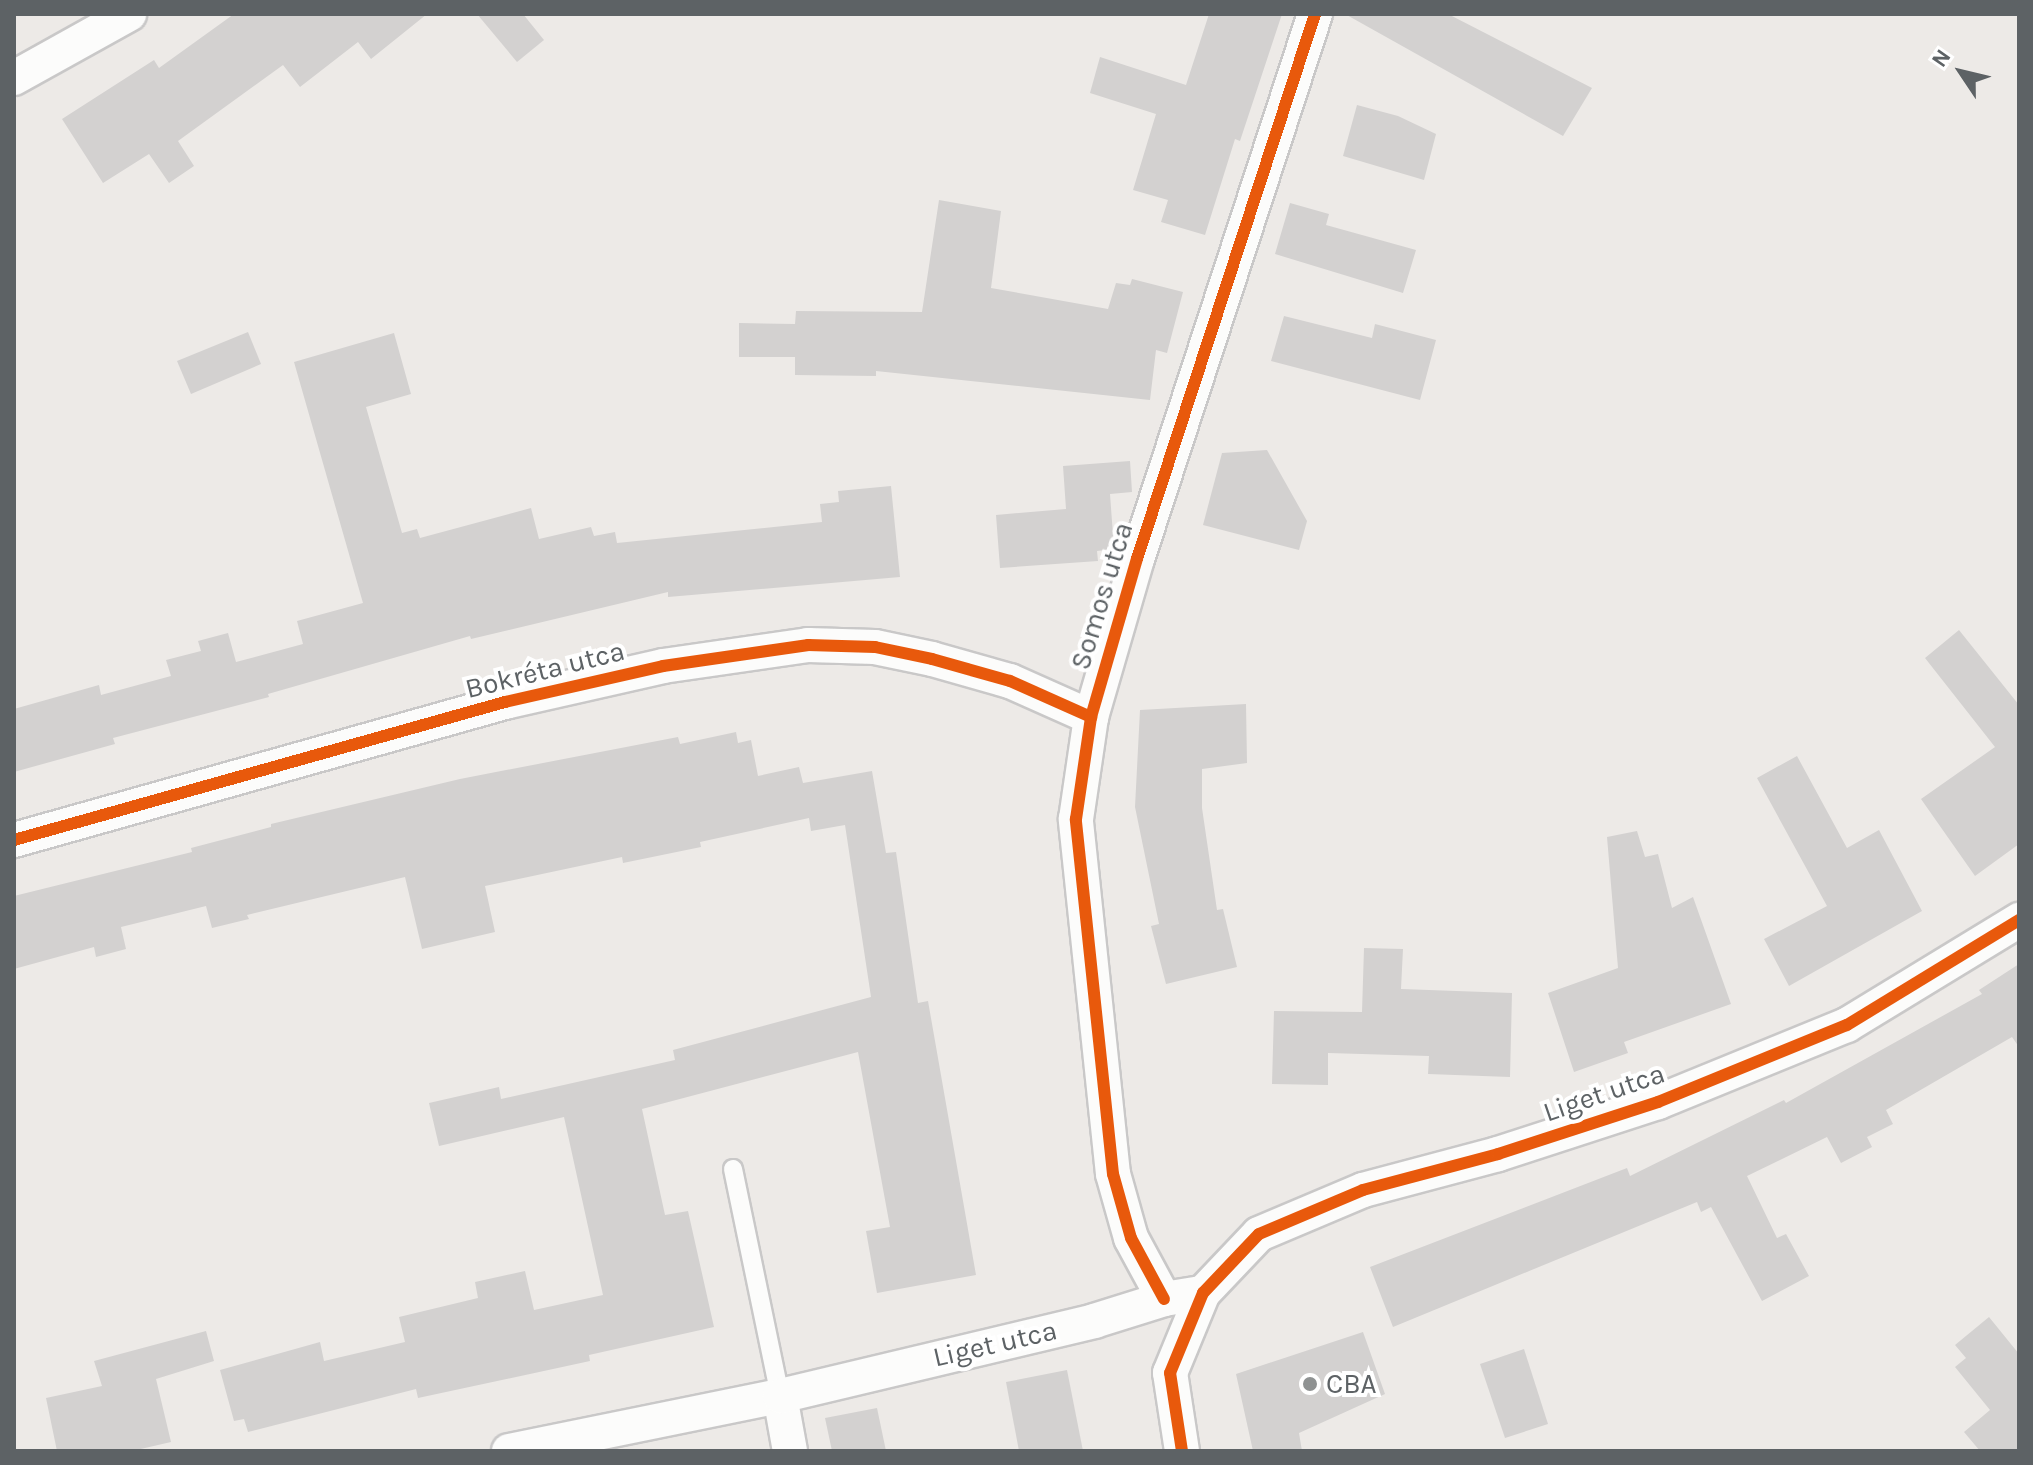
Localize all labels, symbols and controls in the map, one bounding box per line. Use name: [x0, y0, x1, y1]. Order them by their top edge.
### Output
north arrow: [1921, 32, 2001, 112]
text: N: [1926, 44, 1957, 72]
street label: Somos utca: [1064, 518, 1140, 674]
street label: Bokréta utca: [462, 634, 628, 706]
street label: Liget utca: [1539, 1057, 1669, 1129]
street label: Liget utca: [930, 1313, 1060, 1375]
place label: CBA: [1326, 1367, 1377, 1401]
marker: CBA: [1301, 1375, 1319, 1393]

